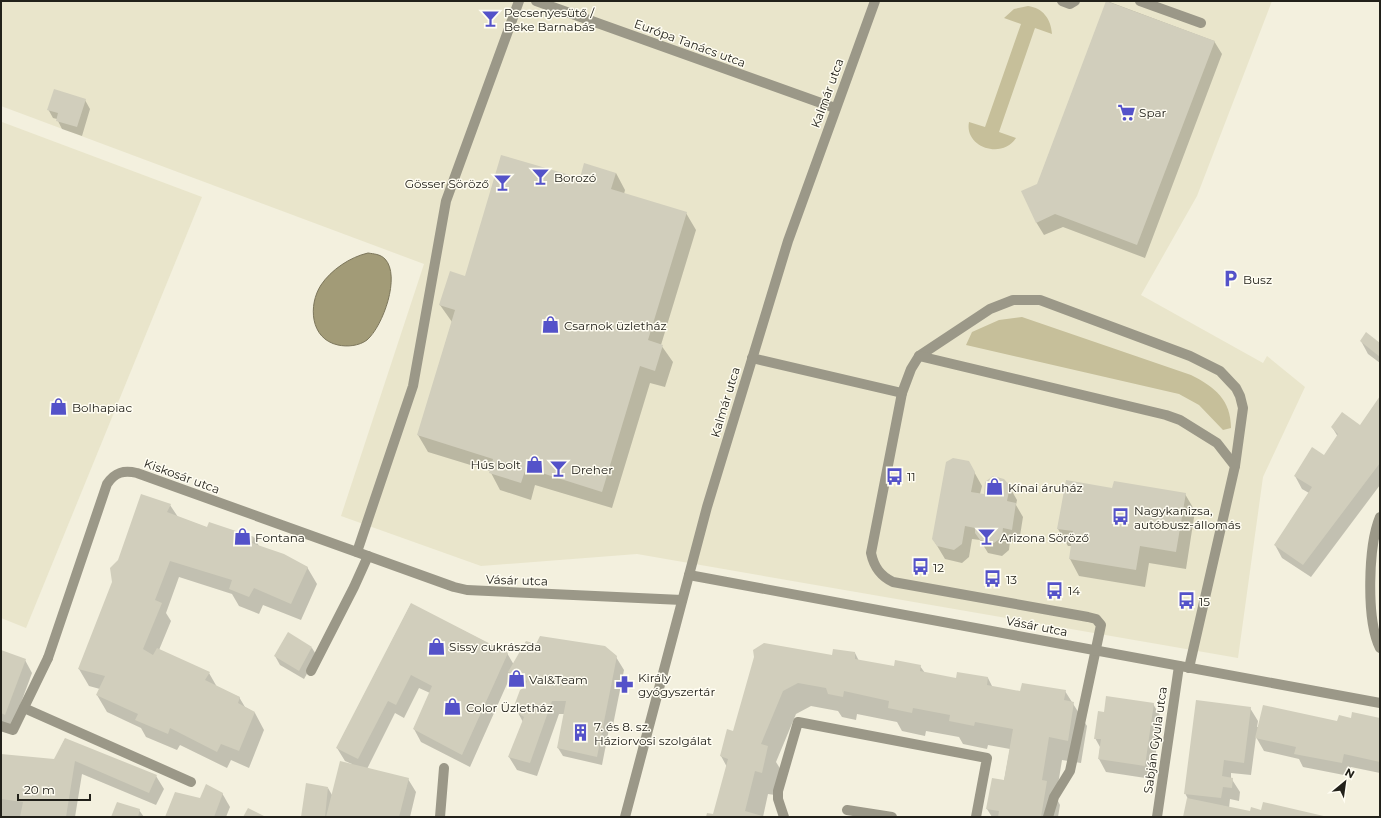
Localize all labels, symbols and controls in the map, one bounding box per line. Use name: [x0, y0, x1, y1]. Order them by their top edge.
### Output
place label: Pecsenyesütő / Beke Barnabás: [504, 5, 595, 34]
bar icon: Pecsenyesütő / Beke Barnabás: [481, 9, 501, 29]
street label: Európa Tanács utca: [632, 16, 748, 70]
street label: Kalmár utca: [807, 56, 847, 130]
supermarket icon: Spar: [1116, 102, 1136, 122]
place label: Spar: [1139, 105, 1167, 120]
bar icon: Borozó: [531, 167, 551, 187]
place label: Borozó: [554, 170, 596, 185]
bar icon: Gösser Söröző: [492, 173, 512, 193]
place label: Gösser Söröző: [405, 176, 489, 191]
parking icon: Busz: [1220, 269, 1240, 289]
place label: Busz: [1243, 272, 1272, 287]
shop icon: Csarnok üzletház: [541, 315, 561, 335]
place label: Csarnok üzletház: [564, 318, 667, 333]
street label: Kalmár utca: [707, 365, 743, 439]
shop icon: Bolhapiac: [49, 397, 69, 417]
place label: Bolhapiac: [72, 400, 132, 415]
shop icon: Hús bolt: [524, 454, 544, 474]
street label: Kiskosár utca: [142, 455, 222, 497]
place label: Hús bolt: [471, 457, 521, 472]
bar icon: Dreher: [548, 459, 568, 479]
place label: Dreher: [571, 462, 613, 477]
bus stop icon: 11: [884, 466, 904, 486]
place label: 11: [907, 469, 916, 484]
shop icon: Kínai áruház: [985, 477, 1005, 497]
place label: Kínai áruház: [1008, 480, 1083, 495]
place label: Nagykanizsa, autóbusz-állomás: [1134, 503, 1241, 532]
bus stop icon: Nagykanizsa, autóbusz-állomás: [1111, 507, 1131, 527]
shop icon: Fontana: [232, 527, 252, 547]
bar icon: Arizona Söröző: [977, 527, 997, 547]
place label: Fontana: [255, 530, 305, 545]
place label: Arizona Söröző: [1000, 530, 1089, 545]
bus stop icon: 12: [910, 557, 930, 577]
place label: 12: [933, 560, 944, 575]
bus stop icon: 13: [983, 569, 1003, 589]
street label: Vásár utca: [486, 571, 548, 589]
place label: 13: [1006, 572, 1017, 587]
bus stop icon: 14: [1045, 580, 1065, 600]
place label: 14: [1068, 583, 1080, 598]
bus stop icon: 15: [1176, 591, 1196, 611]
place label: 15: [1199, 594, 1210, 609]
street label: Vásár utca: [1005, 613, 1069, 639]
shop icon: Sissy cukrászda: [426, 636, 446, 656]
place label: Sissy cukrászda: [449, 639, 541, 654]
shop icon: Val&Team: [506, 669, 526, 689]
place label: Király gyógyszertár: [638, 670, 715, 699]
place label: Val&Team: [529, 672, 588, 687]
pharmacy icon: Király gyógyszertár: [615, 674, 635, 694]
street label: Sabján Gyula utca: [1140, 685, 1170, 795]
shop icon: Color Üzletház: [443, 697, 463, 717]
place label: Color Üzletház: [466, 700, 553, 715]
place label: 7. és 8. sz. Háziorvosi szolgálat: [594, 719, 712, 748]
building icon: 7. és 8. sz. Háziorvosi szolgálat: [571, 723, 591, 743]
north arrow: [1325, 762, 1365, 802]
text: N: [1343, 765, 1357, 782]
scale bar: [18, 776, 90, 802]
text: 20 m: [24, 782, 55, 797]

